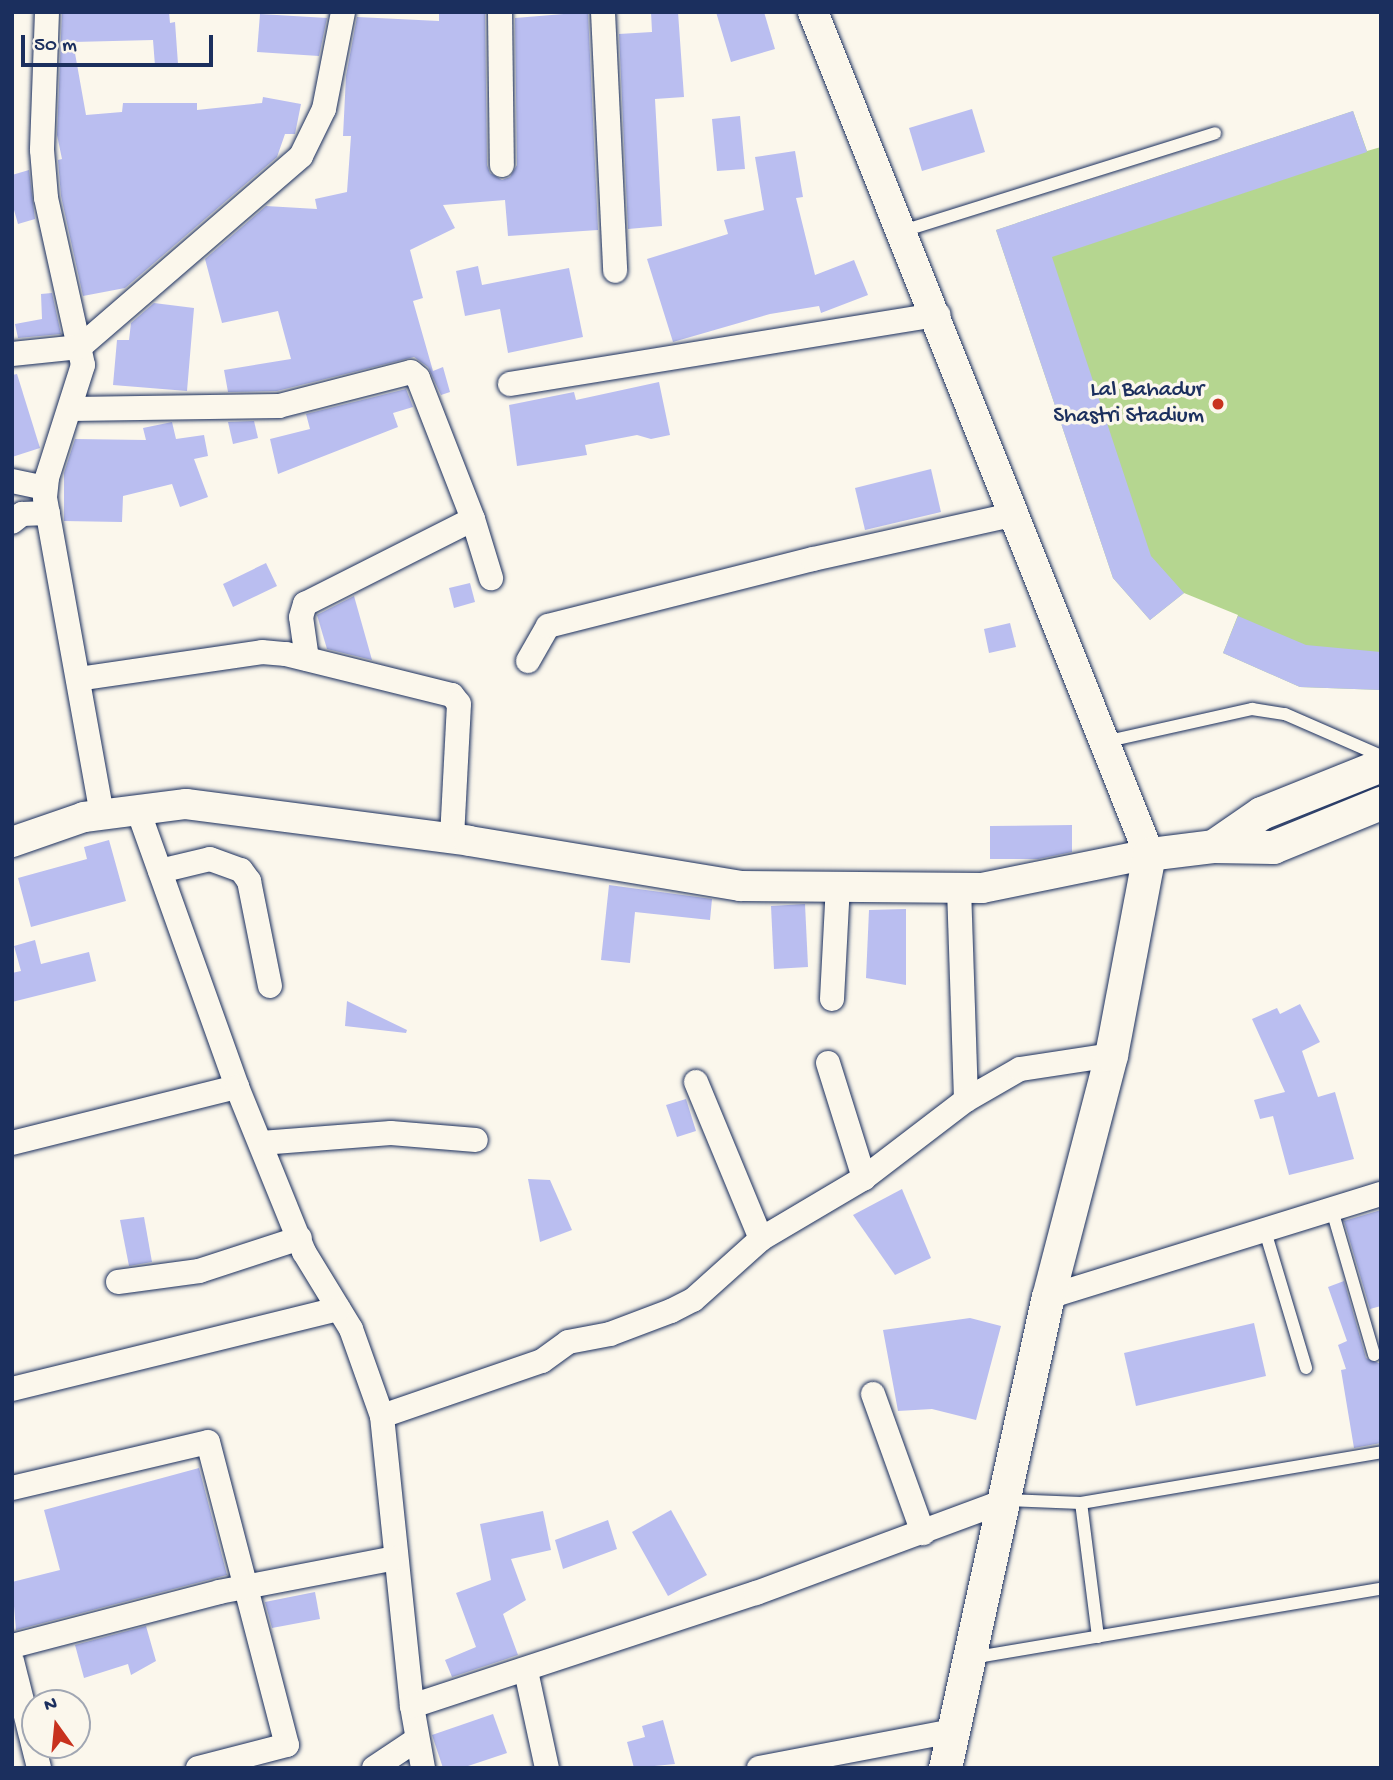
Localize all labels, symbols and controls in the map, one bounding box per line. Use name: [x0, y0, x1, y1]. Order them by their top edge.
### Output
scale bar: [24, 21, 217, 65]
text: 50 m: [34, 34, 77, 59]
place label: Lal Bahadur Shastri Stadium: [1053, 377, 1204, 431]
marker: Lal Bahadur Shastri Stadium: [1210, 396, 1226, 412]
north arrow: [21, 1689, 91, 1759]
text: N: [42, 1692, 60, 1718]

